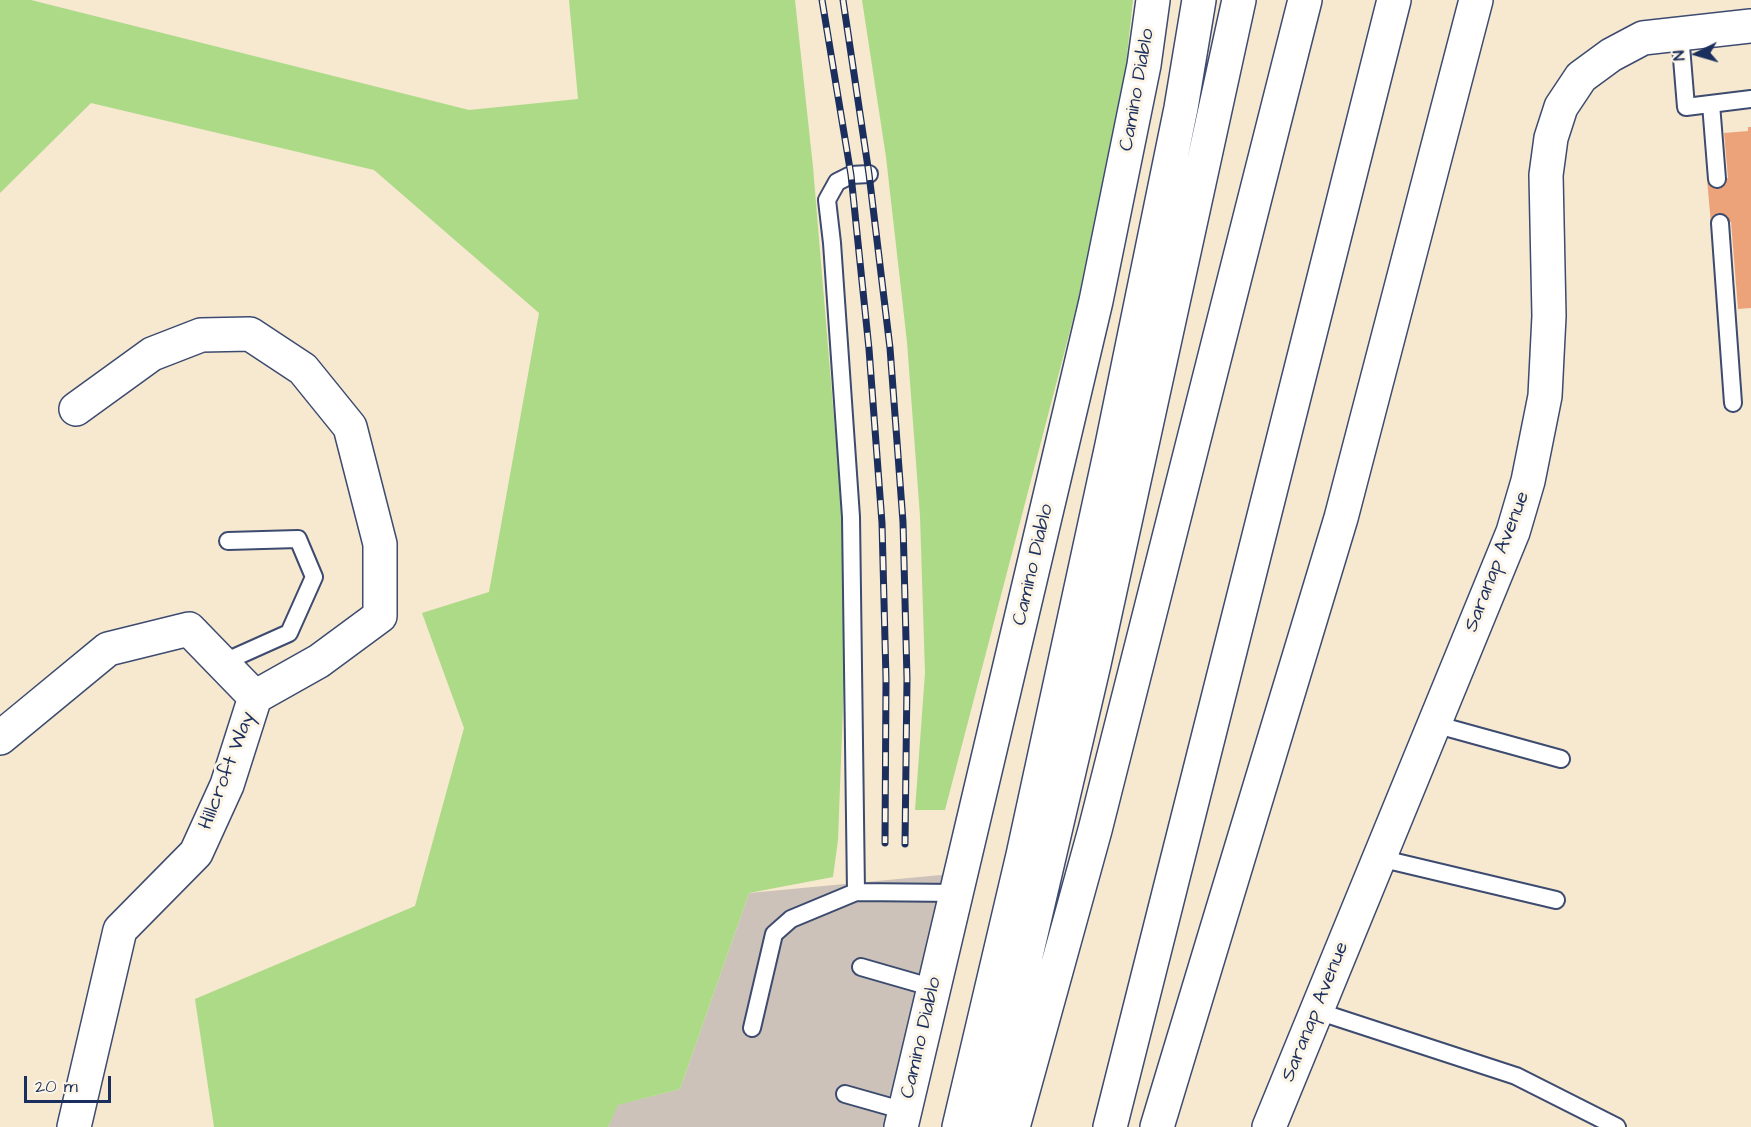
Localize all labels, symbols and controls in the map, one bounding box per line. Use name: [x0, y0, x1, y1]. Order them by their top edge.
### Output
north arrow: [1667, 24, 1727, 84]
street label: Camino Diablo: [1115, 27, 1161, 153]
text: N: [1668, 50, 1690, 62]
street label: Saranap Avenue: [1460, 488, 1536, 636]
street label: Camino Diablo: [1008, 502, 1060, 628]
street label: Hillcroft Way: [195, 709, 261, 833]
street label: Saranap Avenue: [1277, 939, 1355, 1085]
street label: Camino Diablo: [896, 975, 948, 1101]
scale bar: [27, 1064, 114, 1102]
text: 20 m: [35, 1074, 78, 1099]

